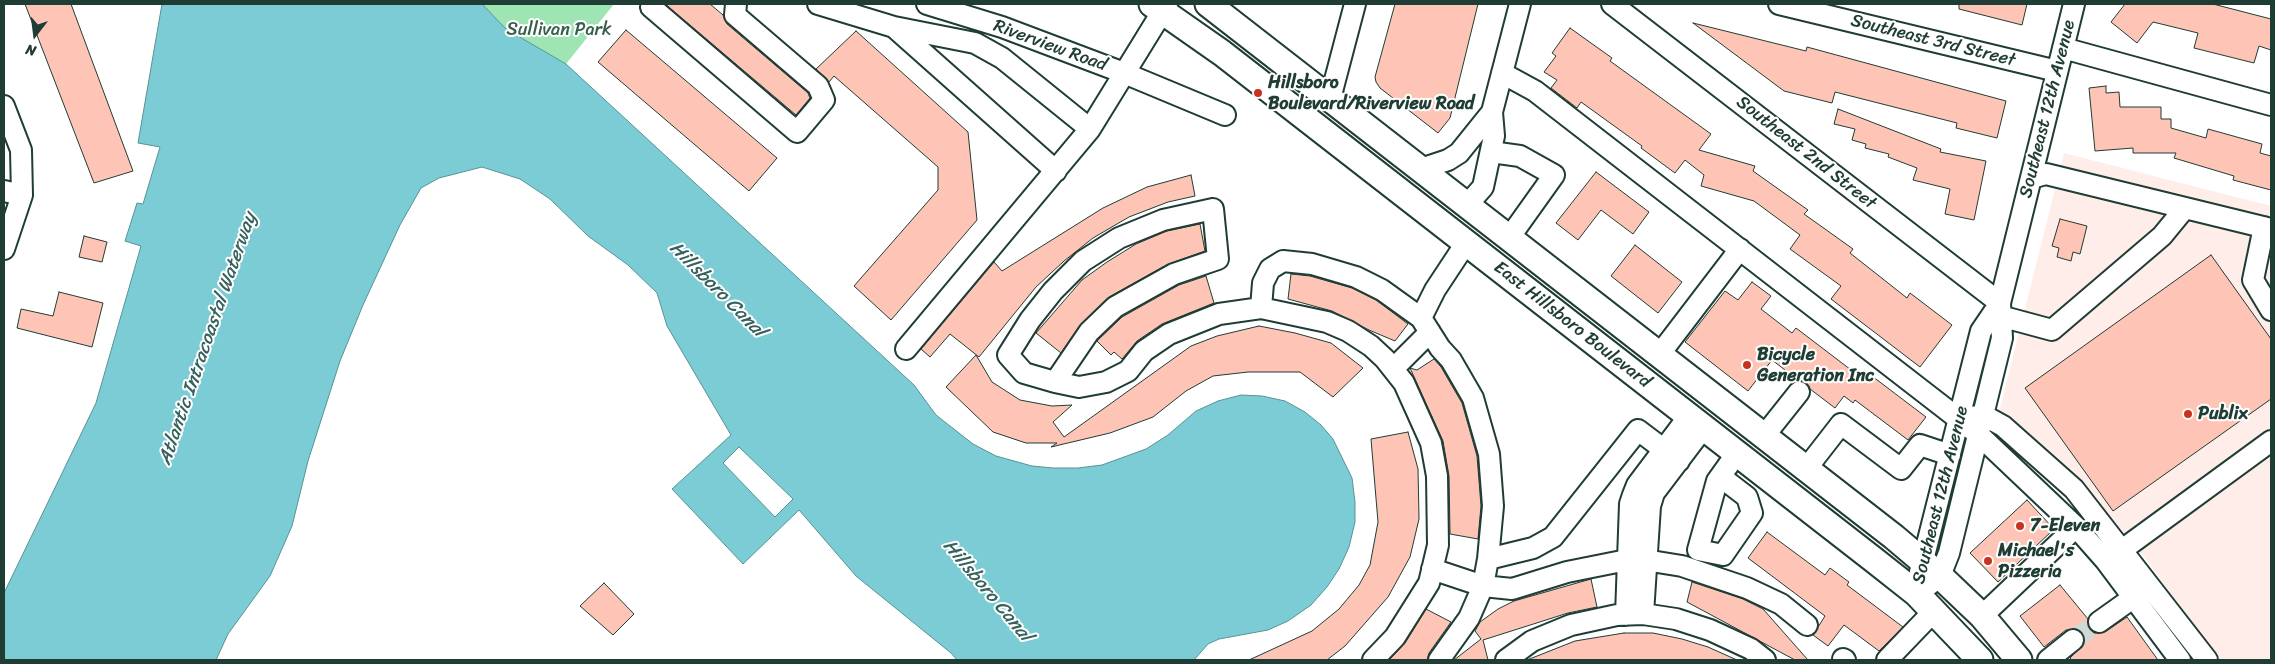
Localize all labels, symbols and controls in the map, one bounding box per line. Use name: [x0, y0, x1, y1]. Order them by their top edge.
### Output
north arrow: [10, 10, 60, 60]
street label: Southeast 3rd Street: [1849, 10, 2017, 72]
street label: Riverview Road: [990, 15, 1110, 77]
street label: Southeast 12th Avenue: [2015, 18, 2081, 200]
park label: Sullivan Park: [507, 19, 611, 41]
text: N: [23, 37, 39, 63]
place label: Hillsboro Boulevard/Riverview Road: [1268, 72, 1474, 115]
marker: Hillsboro Boulevard/Riverview Road: [1252, 87, 1264, 99]
street label: Southeast 2nd Street: [1732, 92, 1880, 214]
water label: Atlantic Intracoastal Waterway: [154, 210, 262, 468]
water label: Hillsboro Canal: [664, 237, 770, 343]
street label: East Hillsboro Boulevard: [1489, 257, 1655, 393]
place label: Bicycle Generation Inc: [1757, 344, 1874, 386]
marker: Bicycle Generation Inc: [1741, 359, 1753, 371]
place label: Publix: [2198, 403, 2248, 425]
street label: Southeast 12th Avenue: [1908, 404, 1974, 586]
marker: Publix: [2182, 408, 2194, 420]
place label: 7-Eleven: [2030, 515, 2100, 537]
marker: 7-Eleven: [2014, 520, 2026, 532]
water label: Hillsboro Canal: [938, 535, 1036, 647]
place label: Michael's Pizzeria: [1998, 540, 2074, 582]
marker: Michael's Pizzeria: [1982, 555, 1994, 567]

